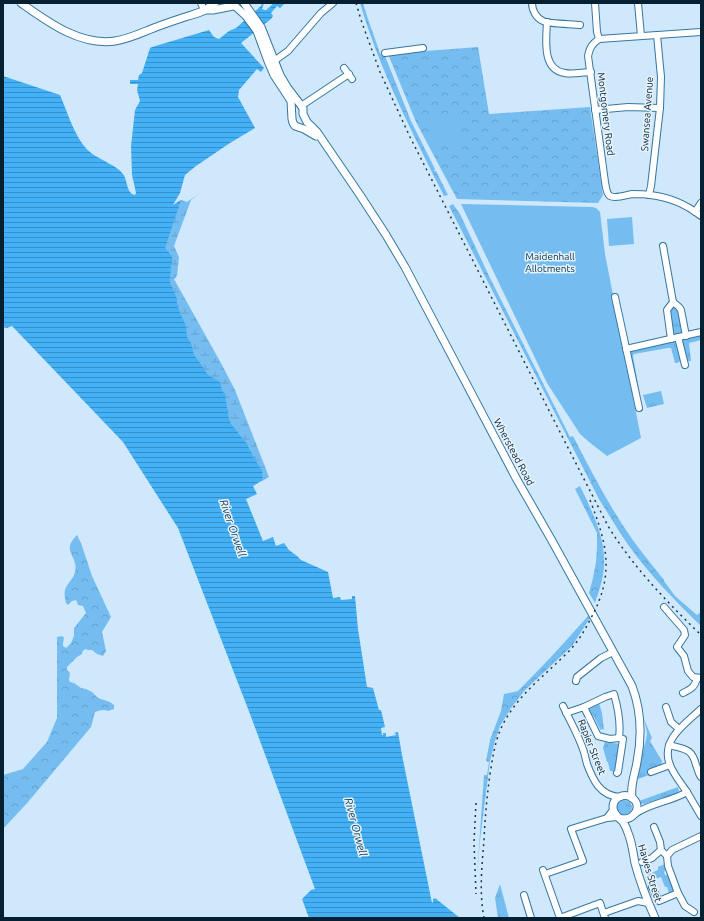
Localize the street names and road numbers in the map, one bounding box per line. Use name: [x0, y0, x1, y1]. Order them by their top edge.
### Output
street label: Montgomery Road: [595, 72, 617, 157]
street label: Swansea Avenue: [639, 76, 655, 152]
street label: Wherstead Road: [492, 417, 536, 488]
street label: Rapier Street: [576, 718, 608, 777]
street label: Hawes Street: [636, 843, 664, 903]

